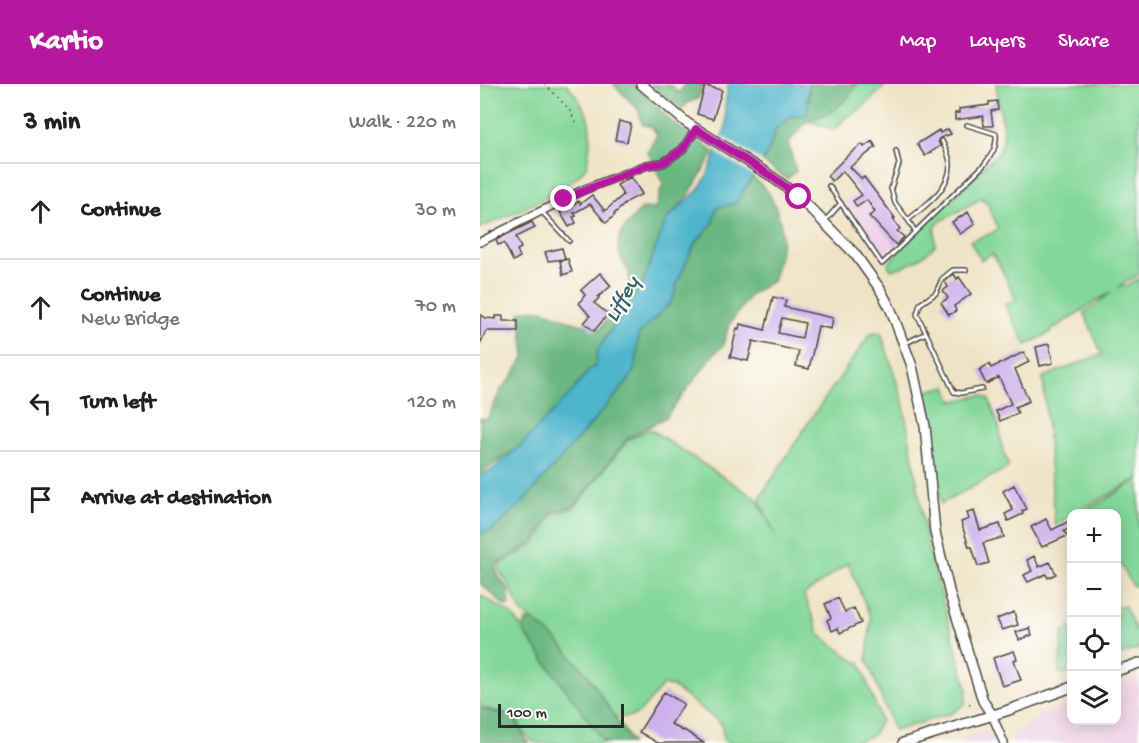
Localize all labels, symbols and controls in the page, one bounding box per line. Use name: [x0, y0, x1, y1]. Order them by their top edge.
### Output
text: Kartio: [30, 26, 103, 59]
text: Map: [900, 30, 936, 55]
text: Layers: [969, 30, 1025, 55]
text: Share: [1058, 30, 1109, 55]
text: 3 min: [24, 108, 80, 139]
text: Walk · 220 m: [349, 112, 456, 135]
route start: [785, 183, 811, 209]
route end: [550, 185, 576, 211]
icon: ahead: [24, 195, 57, 228]
text: Continue: [81, 198, 161, 224]
text: 30 m: [415, 200, 456, 223]
water label: Liffey: [600, 271, 647, 327]
text: Continue: [81, 283, 161, 309]
icon: ahead: [24, 291, 57, 324]
text: 70 m: [415, 296, 456, 319]
text: New Bridge: [81, 309, 180, 332]
icon: left: [24, 387, 57, 420]
text: Turn left: [81, 390, 155, 416]
text: 120 m: [408, 392, 456, 415]
icon: arrive: [24, 483, 57, 516]
text: Arrive at destination: [81, 486, 271, 512]
map controls: [1067, 509, 1121, 725]
button: +: [1067, 509, 1121, 563]
button: −: [1067, 563, 1121, 617]
button: locate: [1067, 617, 1121, 671]
button: layers: [1067, 671, 1121, 725]
scale bar: [498, 701, 624, 728]
text: 100 m: [507, 705, 547, 724]

